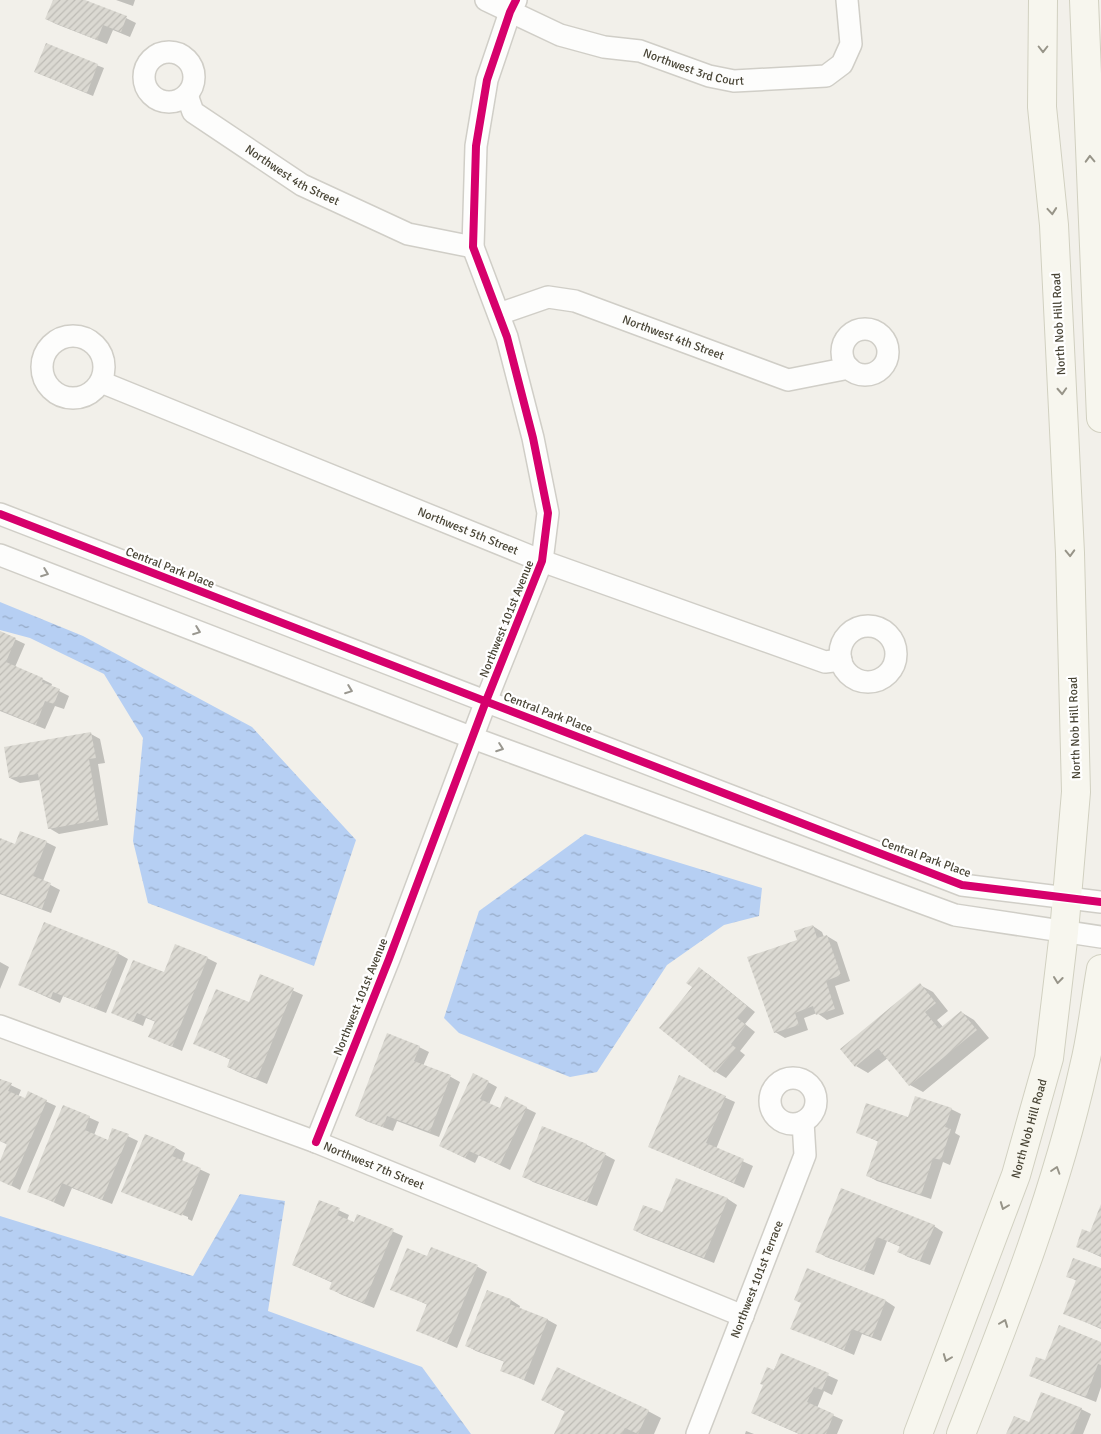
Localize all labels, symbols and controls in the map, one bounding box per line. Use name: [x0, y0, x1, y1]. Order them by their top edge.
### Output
street label: Northwest 3rd Court: [641, 45, 744, 89]
one-way arrow: [1038, 45, 1048, 53]
street label: Northwest 4th Street: [242, 142, 342, 209]
one-way arrow: [1085, 155, 1095, 163]
one-way arrow: [1046, 207, 1057, 215]
street label: North Nob Hill Road: [1049, 272, 1069, 376]
street label: Northwest 4th Street: [620, 312, 726, 363]
one-way arrow: [1056, 387, 1067, 395]
street label: Northwest 5th Street: [415, 504, 521, 558]
street label: Central Park Place: [123, 544, 217, 592]
one-way arrow: [1065, 550, 1075, 557]
street label: Northwest 101st Avenue: [477, 558, 537, 680]
one-way arrow: [41, 567, 49, 577]
one-way arrow: [192, 625, 201, 636]
street label: North Nob Hill Road: [1066, 677, 1084, 779]
one-way arrow: [344, 684, 353, 694]
street label: Central Park Place: [501, 689, 595, 737]
one-way arrow: [496, 742, 504, 752]
street label: Central Park Place: [879, 835, 973, 881]
street label: Northwest 101st Avenue: [331, 936, 391, 1058]
one-way arrow: [1053, 977, 1064, 985]
street label: North Nob Hill Road: [1008, 1077, 1050, 1180]
street label: Northwest 7th Street: [321, 1138, 426, 1193]
one-way arrow: [1051, 1166, 1061, 1174]
one-way arrow: [1000, 1201, 1010, 1209]
street label: Northwest 101st Terrace: [727, 1218, 787, 1340]
one-way arrow: [998, 1319, 1008, 1328]
one-way arrow: [943, 1353, 953, 1361]

